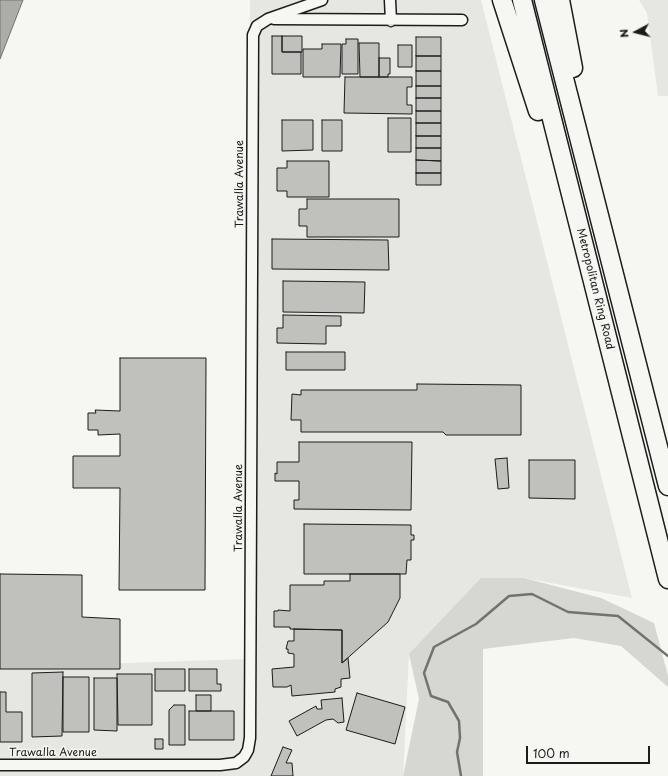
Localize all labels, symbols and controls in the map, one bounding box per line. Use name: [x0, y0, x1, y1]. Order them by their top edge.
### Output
north arrow: [616, 12, 656, 52]
text: N: [615, 28, 633, 39]
street label: Trawalla Avenue: [233, 140, 247, 228]
street label: Metropolitan Ring Road: [574, 227, 616, 351]
street label: Trawalla Avenue: [232, 464, 246, 552]
scale bar: [528, 738, 652, 764]
text: 100 m: [533, 744, 570, 762]
street label: Trawalla Avenue: [9, 746, 97, 760]

